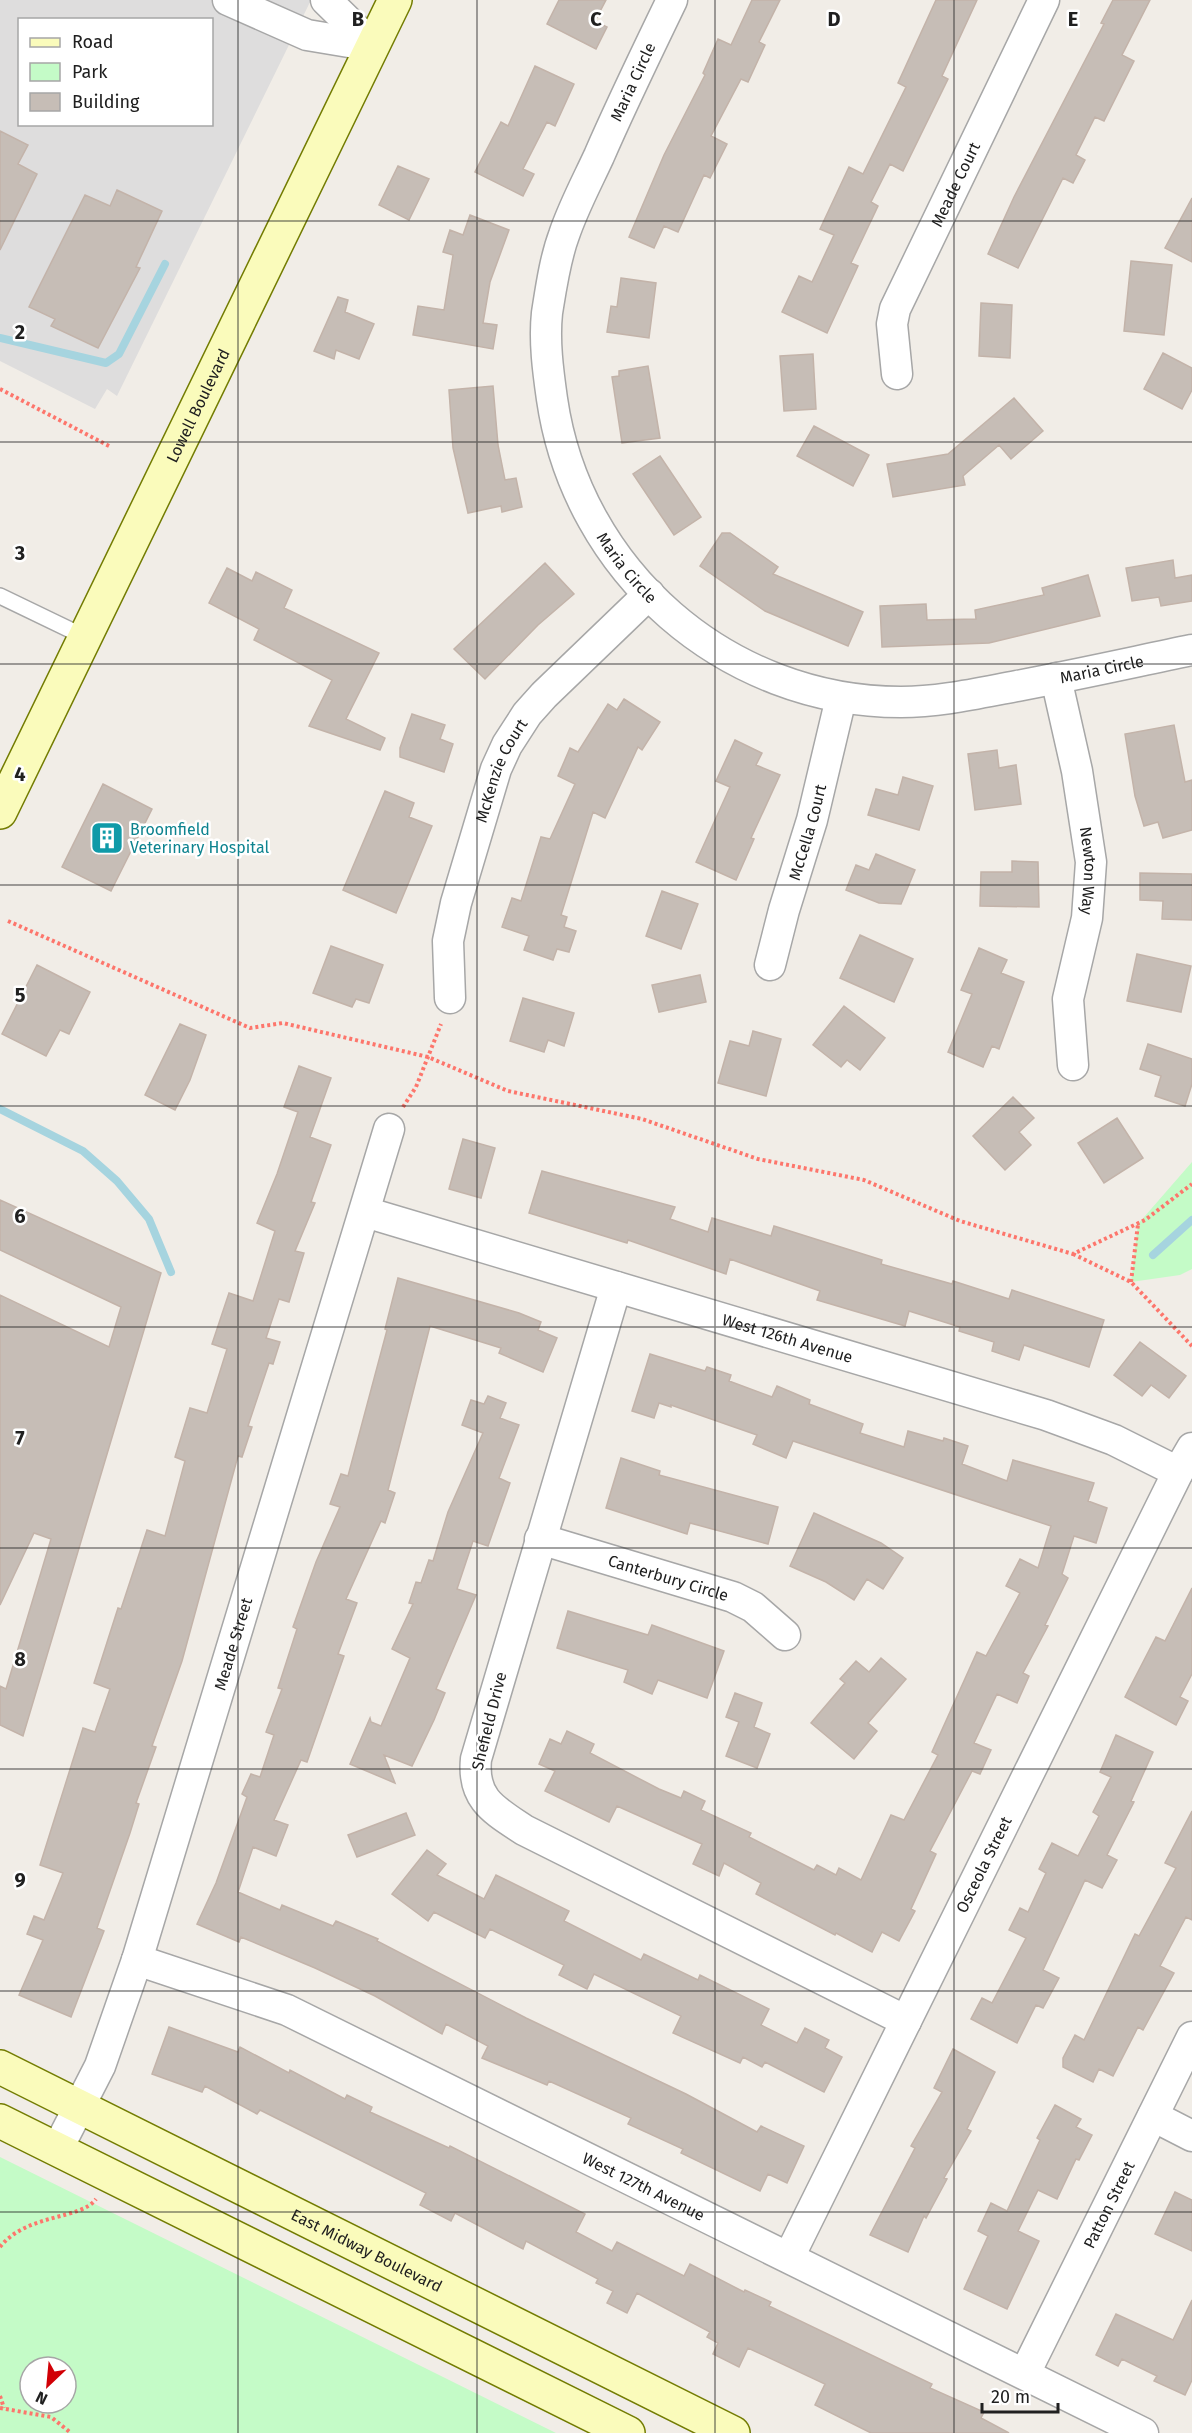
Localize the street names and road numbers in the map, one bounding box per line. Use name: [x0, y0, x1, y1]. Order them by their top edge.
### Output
street label: Maria Circle: [606, 39, 660, 125]
street label: Meade Court: [927, 139, 984, 230]
street label: Lowell Boulevard: [162, 346, 233, 465]
street label: Maria Circle: [593, 529, 661, 607]
street label: Maria Circle: [1058, 651, 1145, 687]
street label: McKenzie Court: [471, 715, 531, 825]
street label: McCella Court: [784, 782, 830, 883]
street label: Newton Way: [1076, 825, 1101, 916]
street label: West 126th Avenue: [720, 1310, 855, 1366]
street label: Canterbury Circle: [606, 1551, 731, 1605]
street label: Meade Street: [210, 1595, 256, 1692]
street label: Shefield Drive: [468, 1670, 510, 1772]
street label: Osceola Street: [952, 1813, 1015, 1916]
street label: West 127th Avenue: [580, 2148, 708, 2224]
street label: Patton Street: [1079, 2158, 1138, 2251]
street label: East Midway Boulevard: [288, 2205, 445, 2296]

